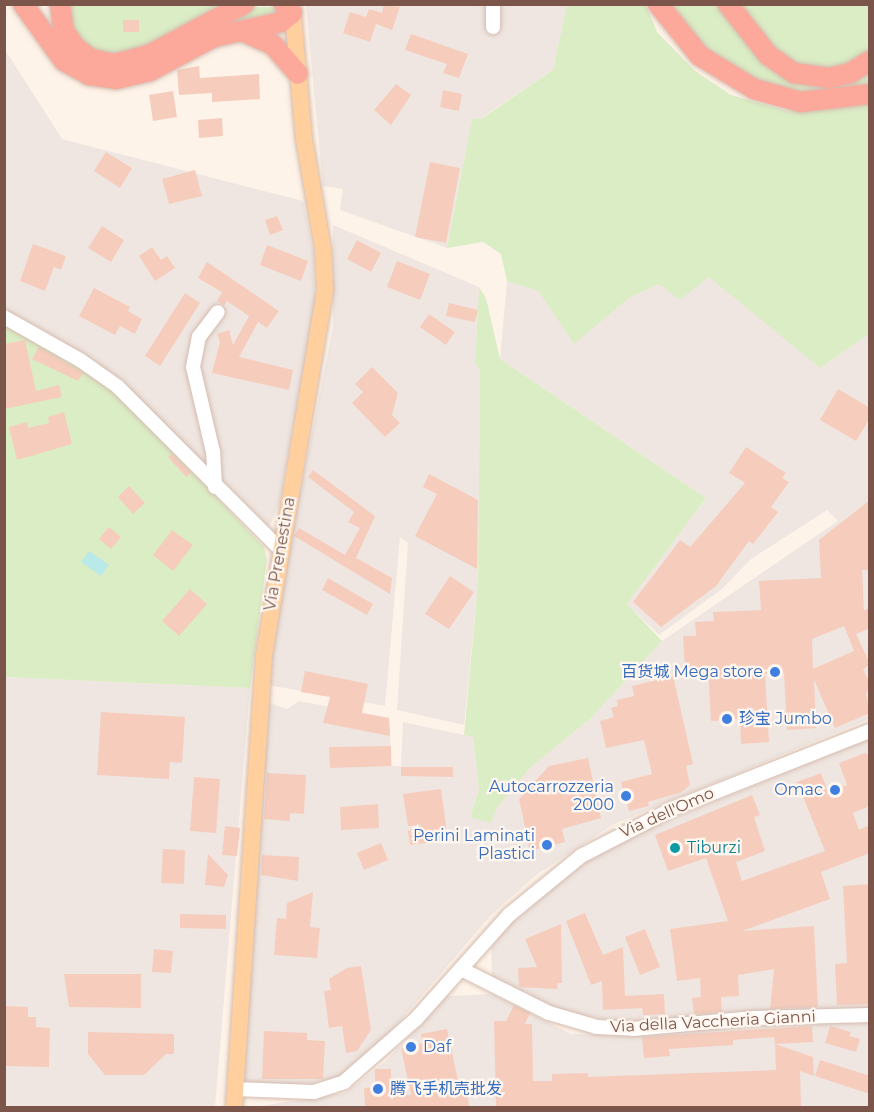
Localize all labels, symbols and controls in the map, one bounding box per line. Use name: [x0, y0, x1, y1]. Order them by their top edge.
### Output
street label: Via Prenestina: [261, 496, 299, 612]
place label: 百货城 Mega store: [621, 662, 763, 682]
marker: 百货城 Mega store: [768, 665, 782, 679]
place label: 珍宝 Jumbo: [739, 709, 832, 729]
marker: 珍宝 Jumbo: [720, 712, 734, 726]
place label: Autocarrozzeria 2000: [489, 777, 614, 815]
place label: Omac: [774, 780, 823, 800]
marker: Omac: [828, 783, 842, 797]
street label: Via dell'Omo: [617, 784, 717, 842]
marker: Autocarrozzeria 2000: [619, 789, 633, 803]
place label: Perini Laminati Plastici: [413, 826, 535, 864]
marker: Perini Laminati Plastici: [540, 838, 554, 852]
place label: Tiburzi: [687, 838, 741, 858]
marker: Tiburzi: [668, 841, 682, 855]
street label: Via della Vaccheria Gianni: [610, 1007, 816, 1037]
place label: Daf: [423, 1037, 451, 1057]
marker: Daf: [404, 1040, 418, 1054]
place label: 腾飞手机壳批发: [390, 1079, 502, 1099]
marker: 腾飞手机壳批发: [371, 1082, 385, 1096]

